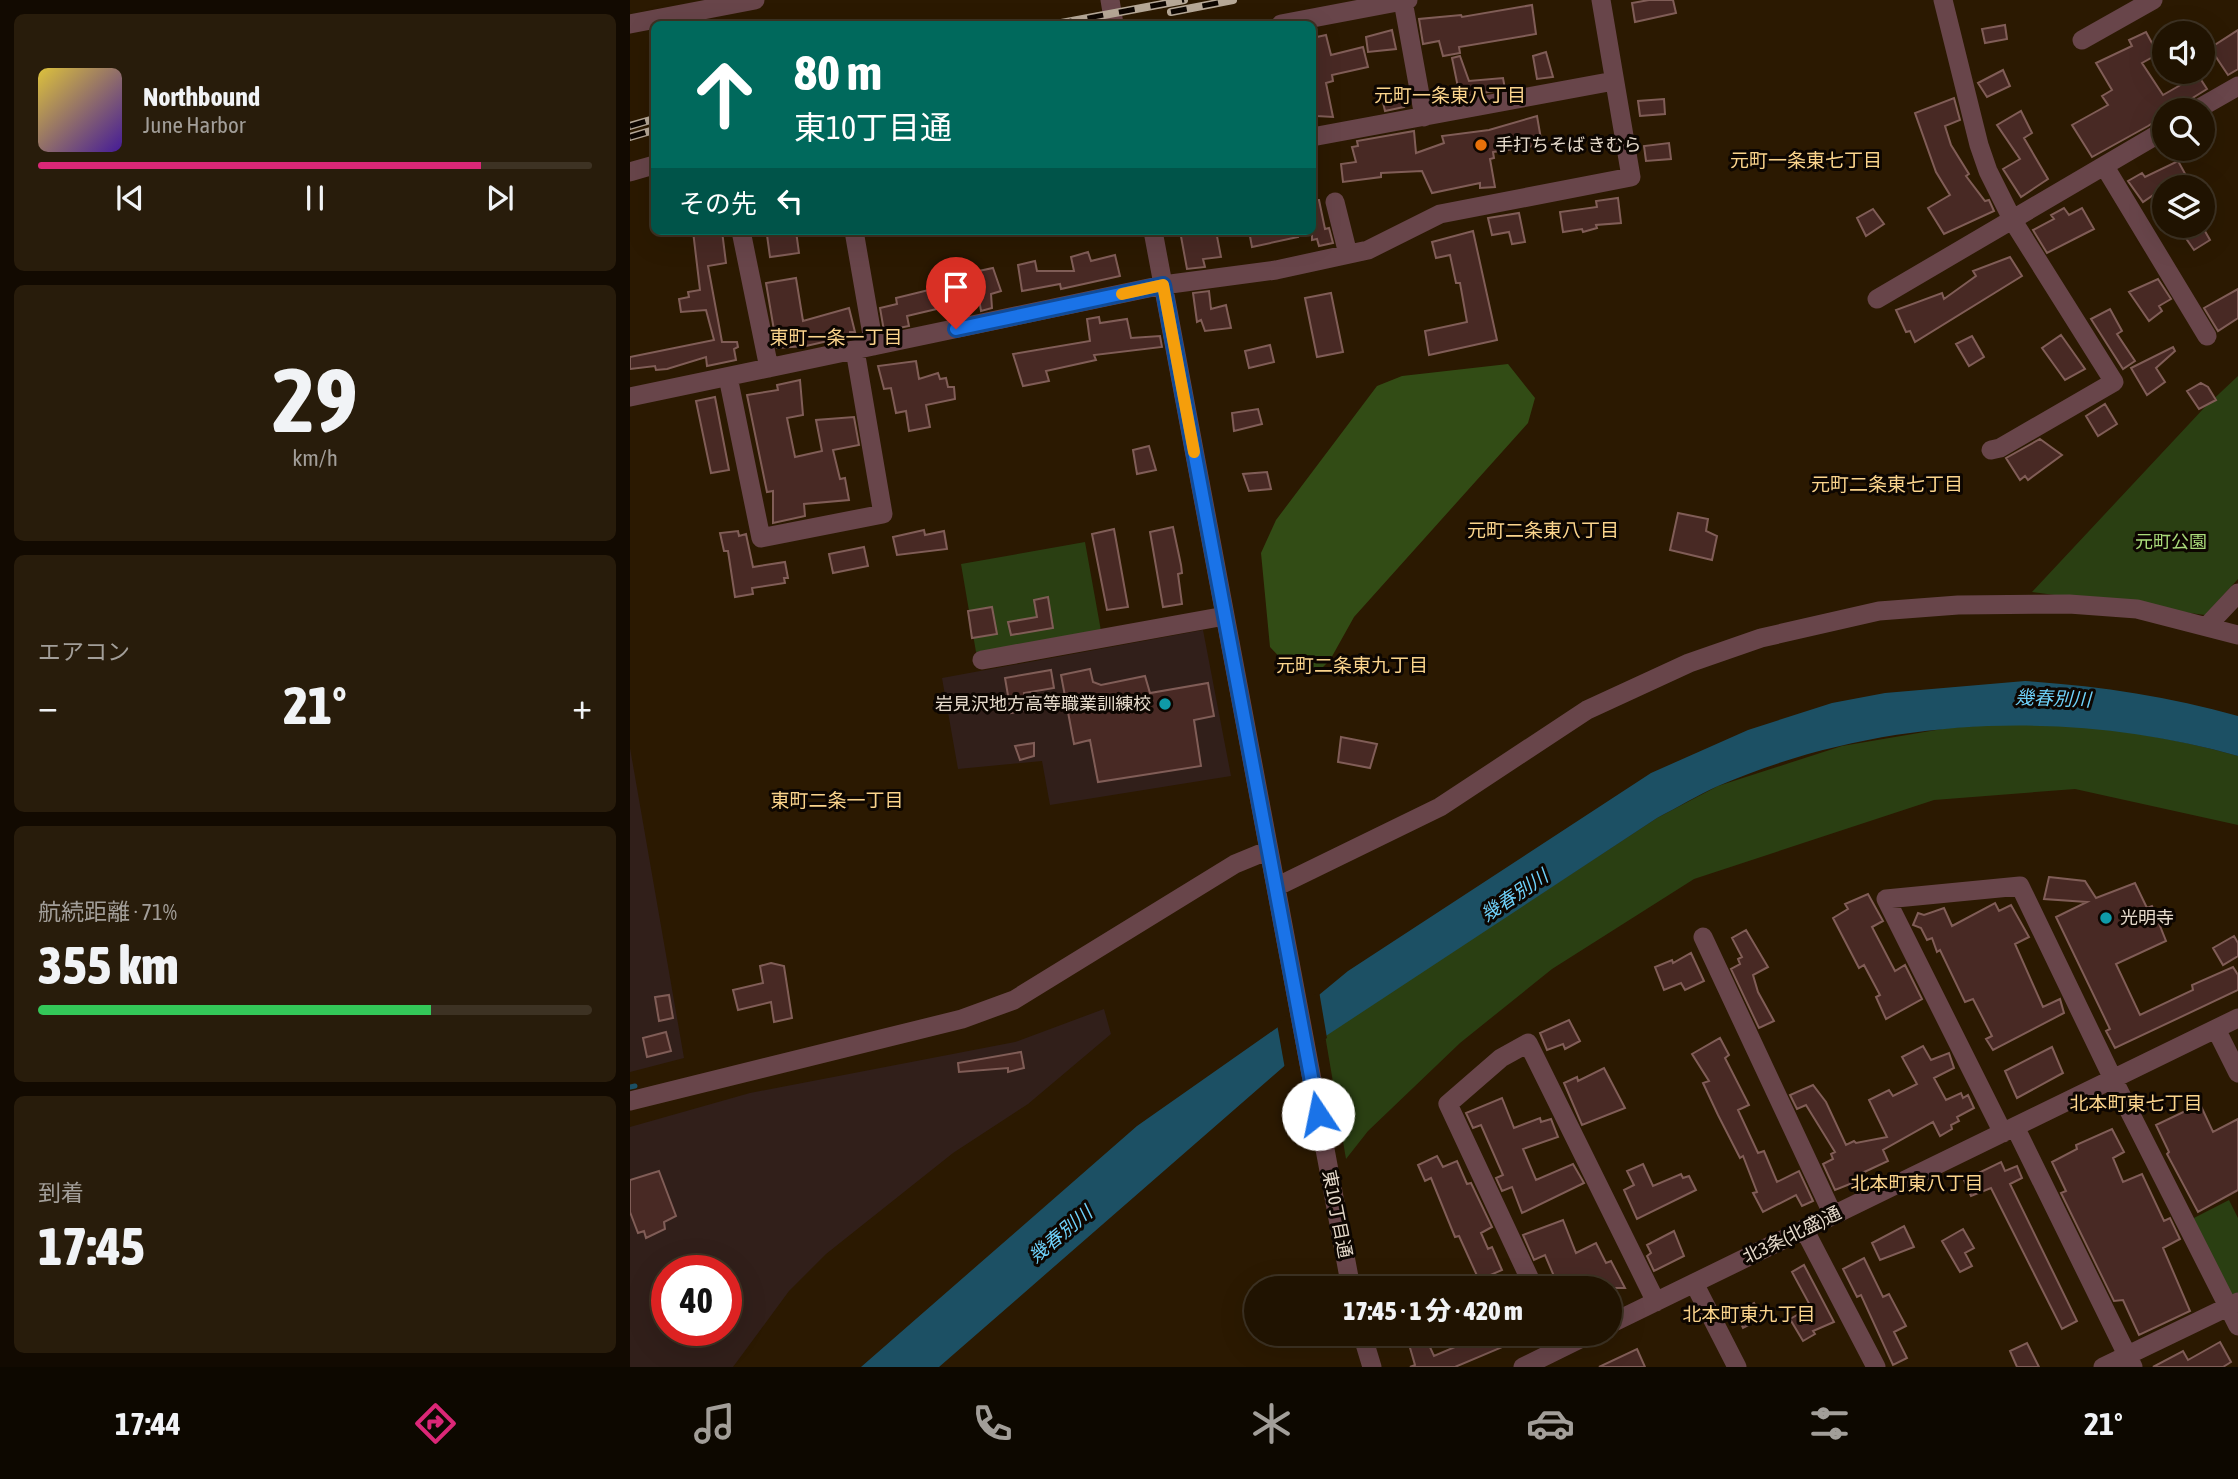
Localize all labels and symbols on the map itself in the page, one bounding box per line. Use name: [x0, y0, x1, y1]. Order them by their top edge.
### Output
district label: 元町一条東八丁目: [1374, 84, 1526, 106]
place label: 手打ちそば きむら: [1495, 134, 1641, 155]
marker: 手打ちそば きむら: [1473, 137, 1489, 153]
district label: 元町一条東七丁目: [1730, 149, 1882, 171]
pin: [926, 257, 986, 329]
district label: 東町一条一丁目: [769, 326, 903, 348]
district label: 元町二条東七丁目: [1811, 473, 1963, 495]
district label: 元町二条東八丁目: [1467, 519, 1619, 541]
park label: 元町公園: [2135, 531, 2207, 552]
district label: 元町二条東九丁目: [1276, 654, 1428, 676]
water label: 幾春別川: [2015, 686, 2093, 710]
place label: 岩見沢地方高等職業訓練校: [935, 693, 1151, 714]
marker: 岩見沢地方高等職業訓練校: [1157, 696, 1173, 712]
district label: 東町二条一丁目: [770, 789, 904, 811]
water label: 幾春別川: [1476, 864, 1553, 925]
place label: 光明寺: [2120, 907, 2174, 928]
marker: 光明寺: [2098, 910, 2114, 926]
position arrow: [1281, 1077, 1355, 1151]
district label: 北本町東七丁目: [2069, 1092, 2203, 1114]
street label: 東10丁目通: [1319, 1168, 1356, 1260]
district label: 北本町東八丁目: [1850, 1172, 1984, 1194]
water label: 幾春別川: [1024, 1200, 1098, 1267]
street label: 北3条(北盛)通: [1739, 1202, 1845, 1267]
speed limit sign: 40: [651, 1255, 742, 1346]
district label: 北本町東九丁目: [1682, 1303, 1816, 1325]

